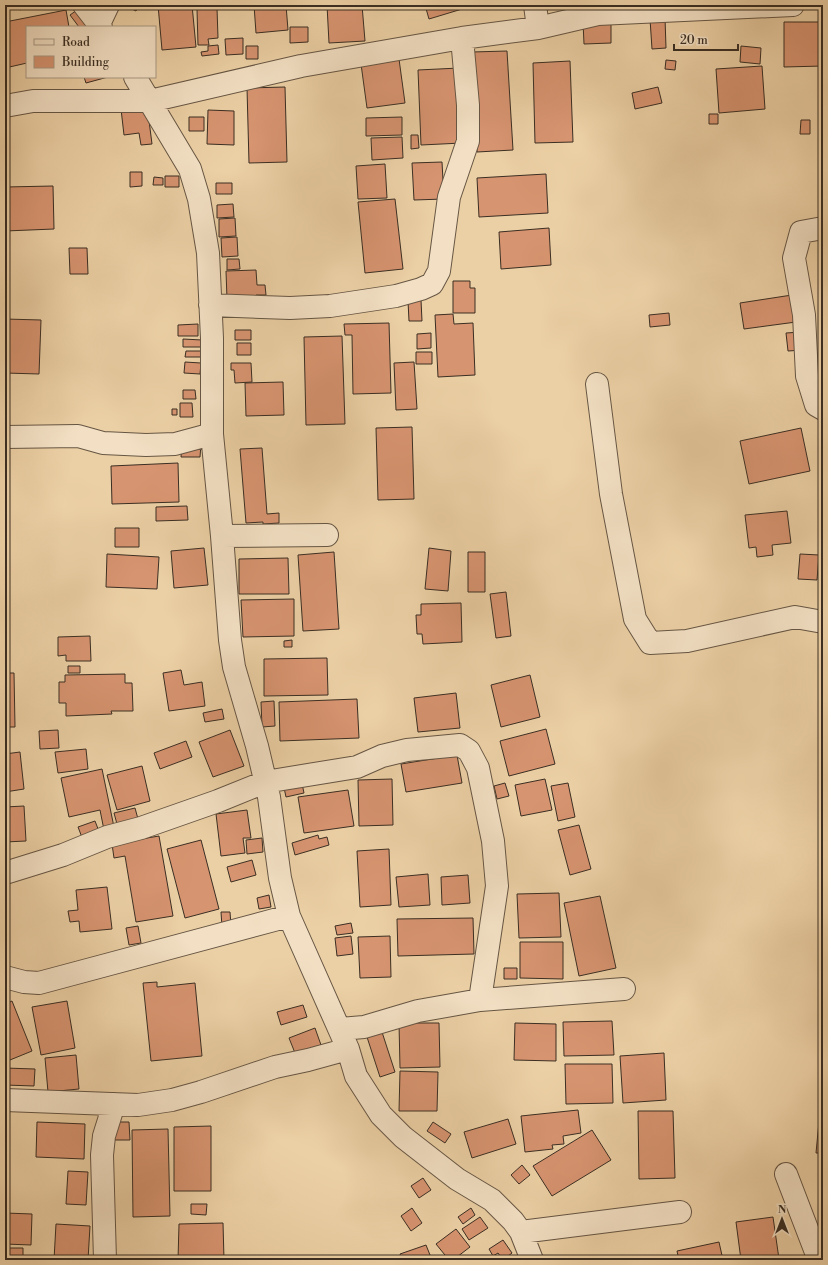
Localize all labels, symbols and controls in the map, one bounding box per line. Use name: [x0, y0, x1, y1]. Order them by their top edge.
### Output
legend: [26, 26, 156, 78]
scale bar: [674, 26, 738, 52]
text: 20 m: [680, 33, 708, 48]
text: Road: [62, 35, 90, 50]
text: Building: [61, 55, 110, 70]
north arrow: [762, 1199, 802, 1239]
text: N: [778, 1203, 787, 1217]

